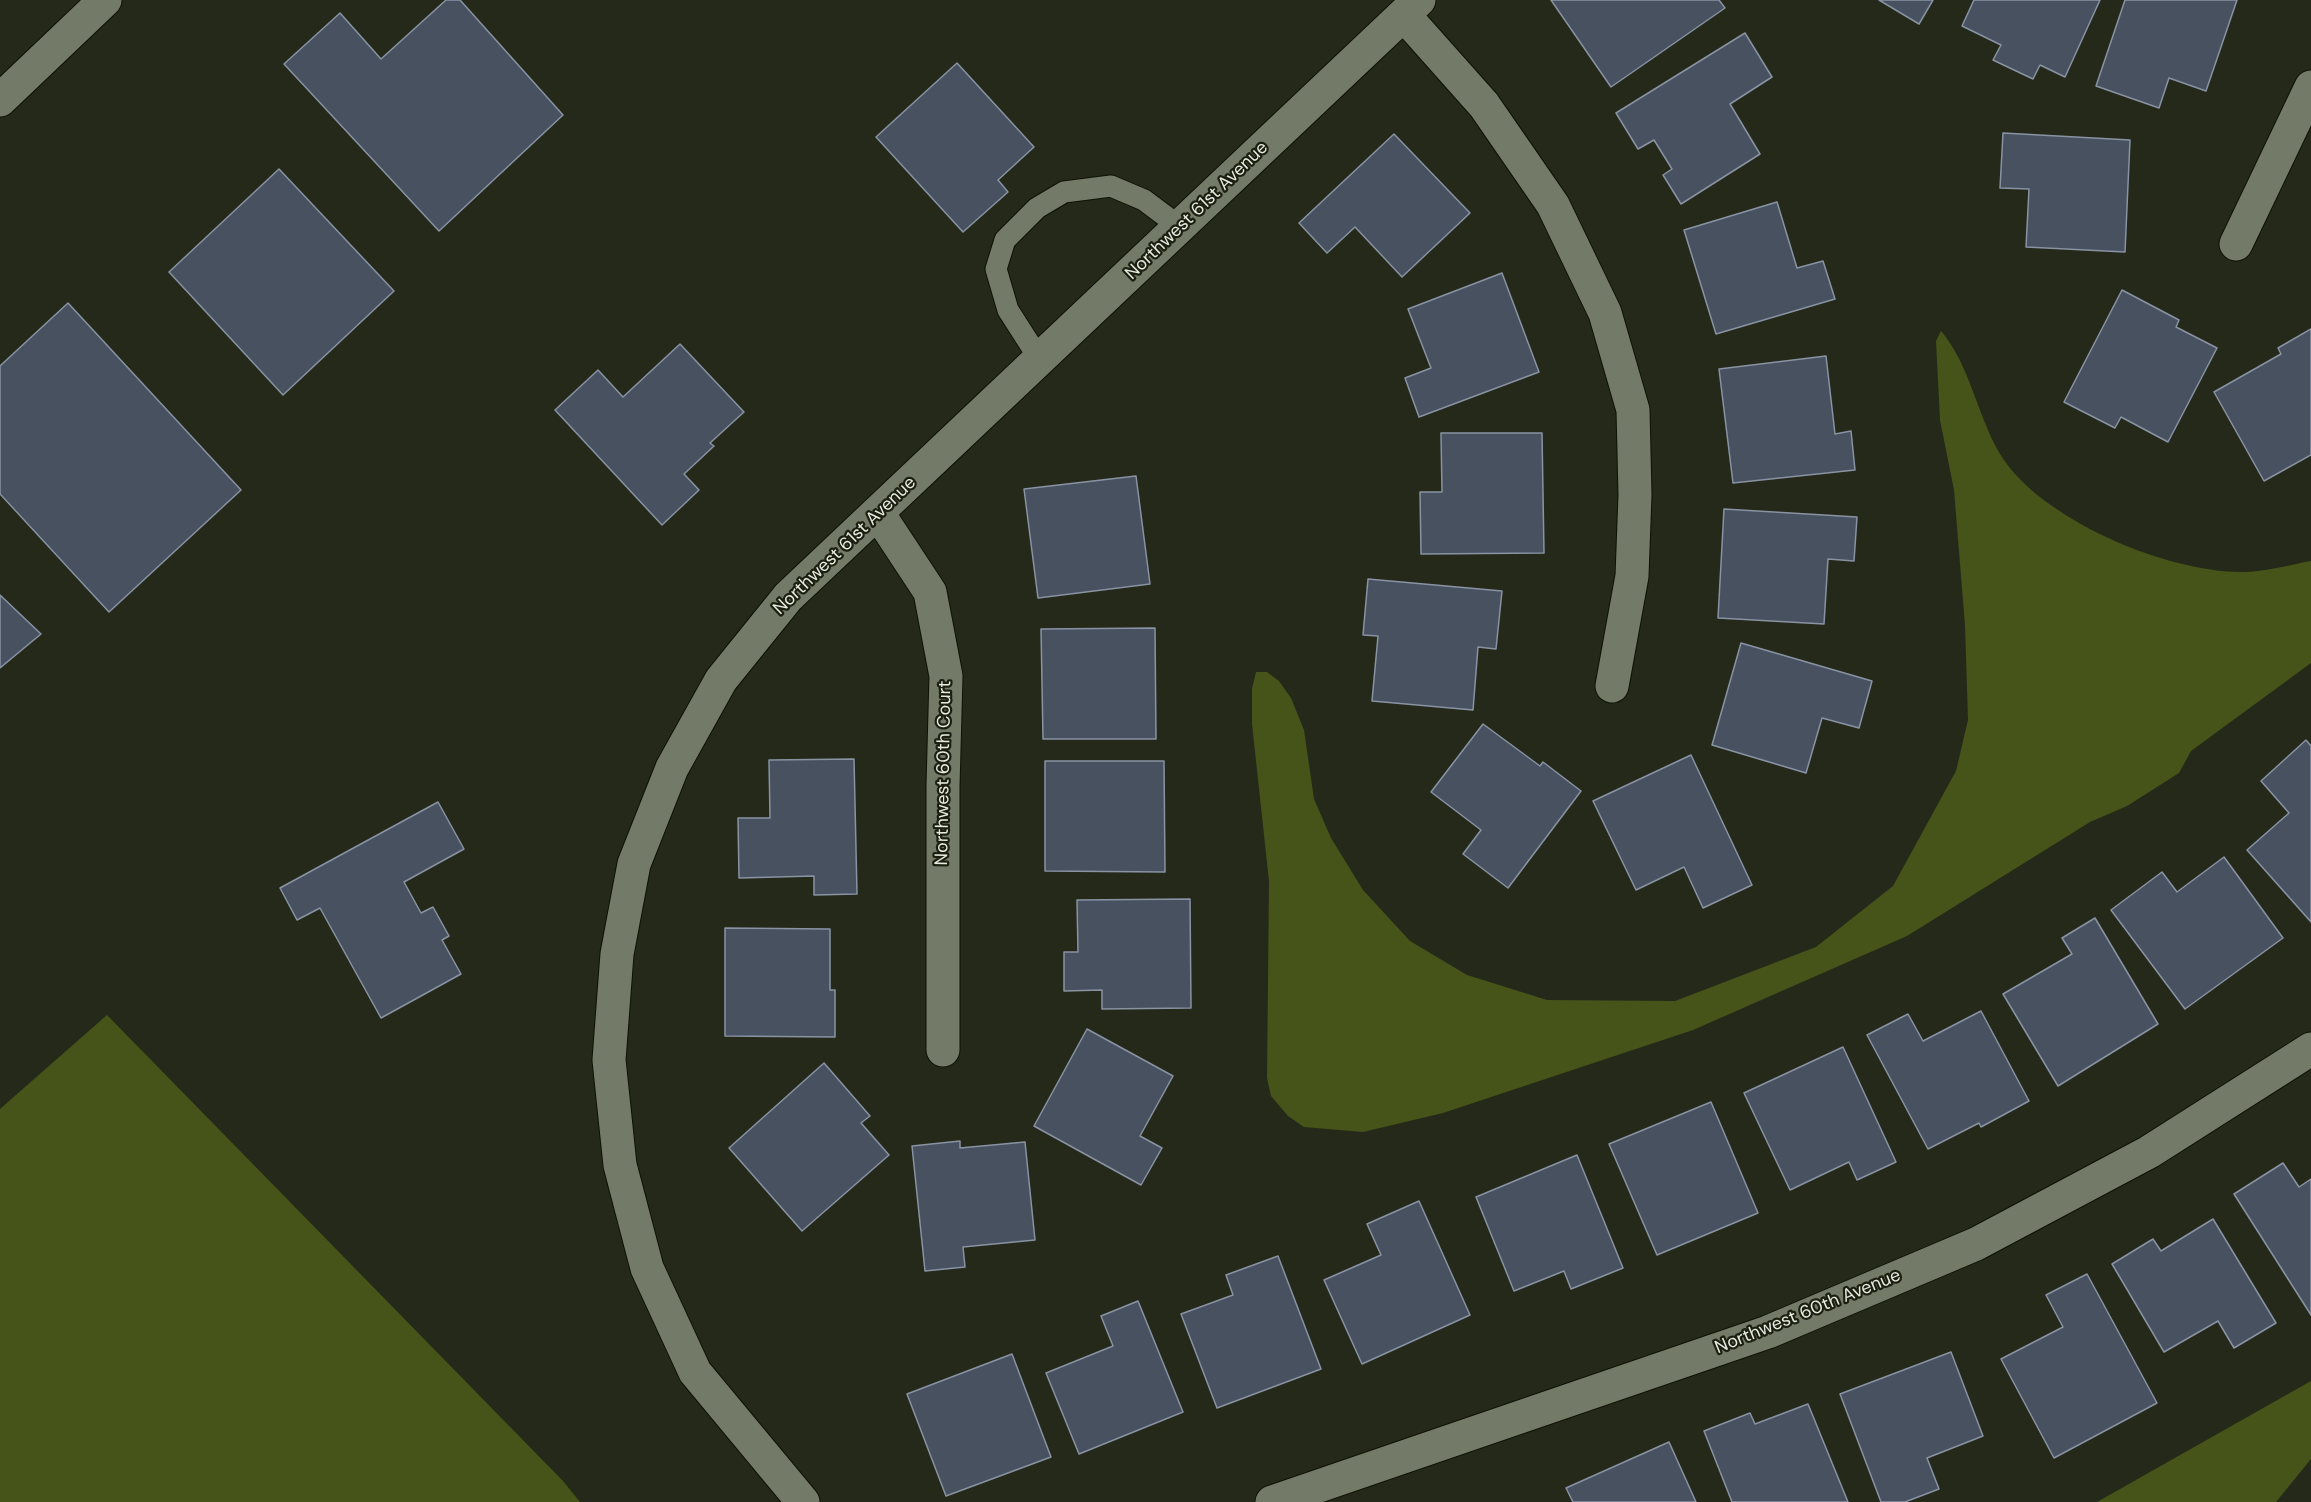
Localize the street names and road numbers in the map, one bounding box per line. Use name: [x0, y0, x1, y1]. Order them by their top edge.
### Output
street label: Northwest 61st Avenue: [1121, 137, 1273, 285]
street label: Northwest 61st Avenue: [769, 472, 921, 620]
street label: Northwest 60th Court: [932, 680, 956, 866]
street label: Northwest 60th Avenue: [1712, 1265, 1904, 1359]

